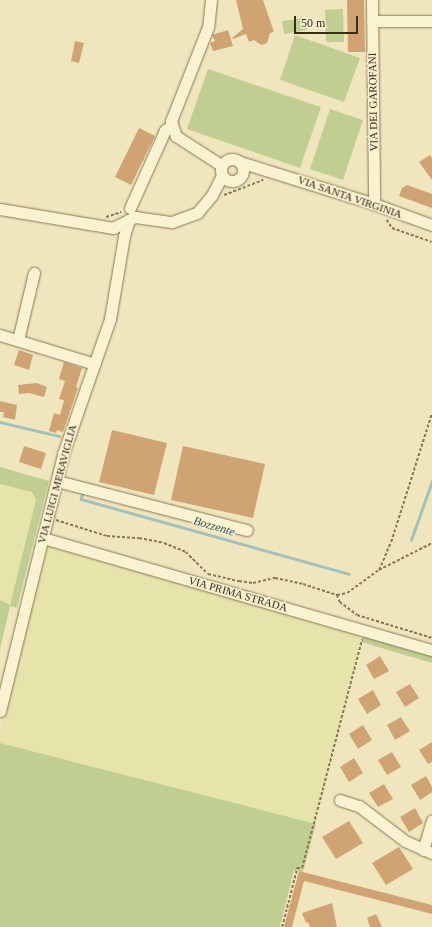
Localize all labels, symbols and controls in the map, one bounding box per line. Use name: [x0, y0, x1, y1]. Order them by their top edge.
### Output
scale bar: [296, 8, 360, 34]
text: 50 m: [301, 16, 325, 30]
street label: VIA DEI GAROFANI: [366, 52, 380, 152]
street label: VIA SANTA VIRGINIA: [295, 173, 405, 221]
street label: VIA LUIGI MERAVIGLIA: [35, 423, 79, 545]
water label: Bozzente: [192, 514, 236, 540]
street label: VIA PRIMA STRADA: [186, 573, 290, 615]

